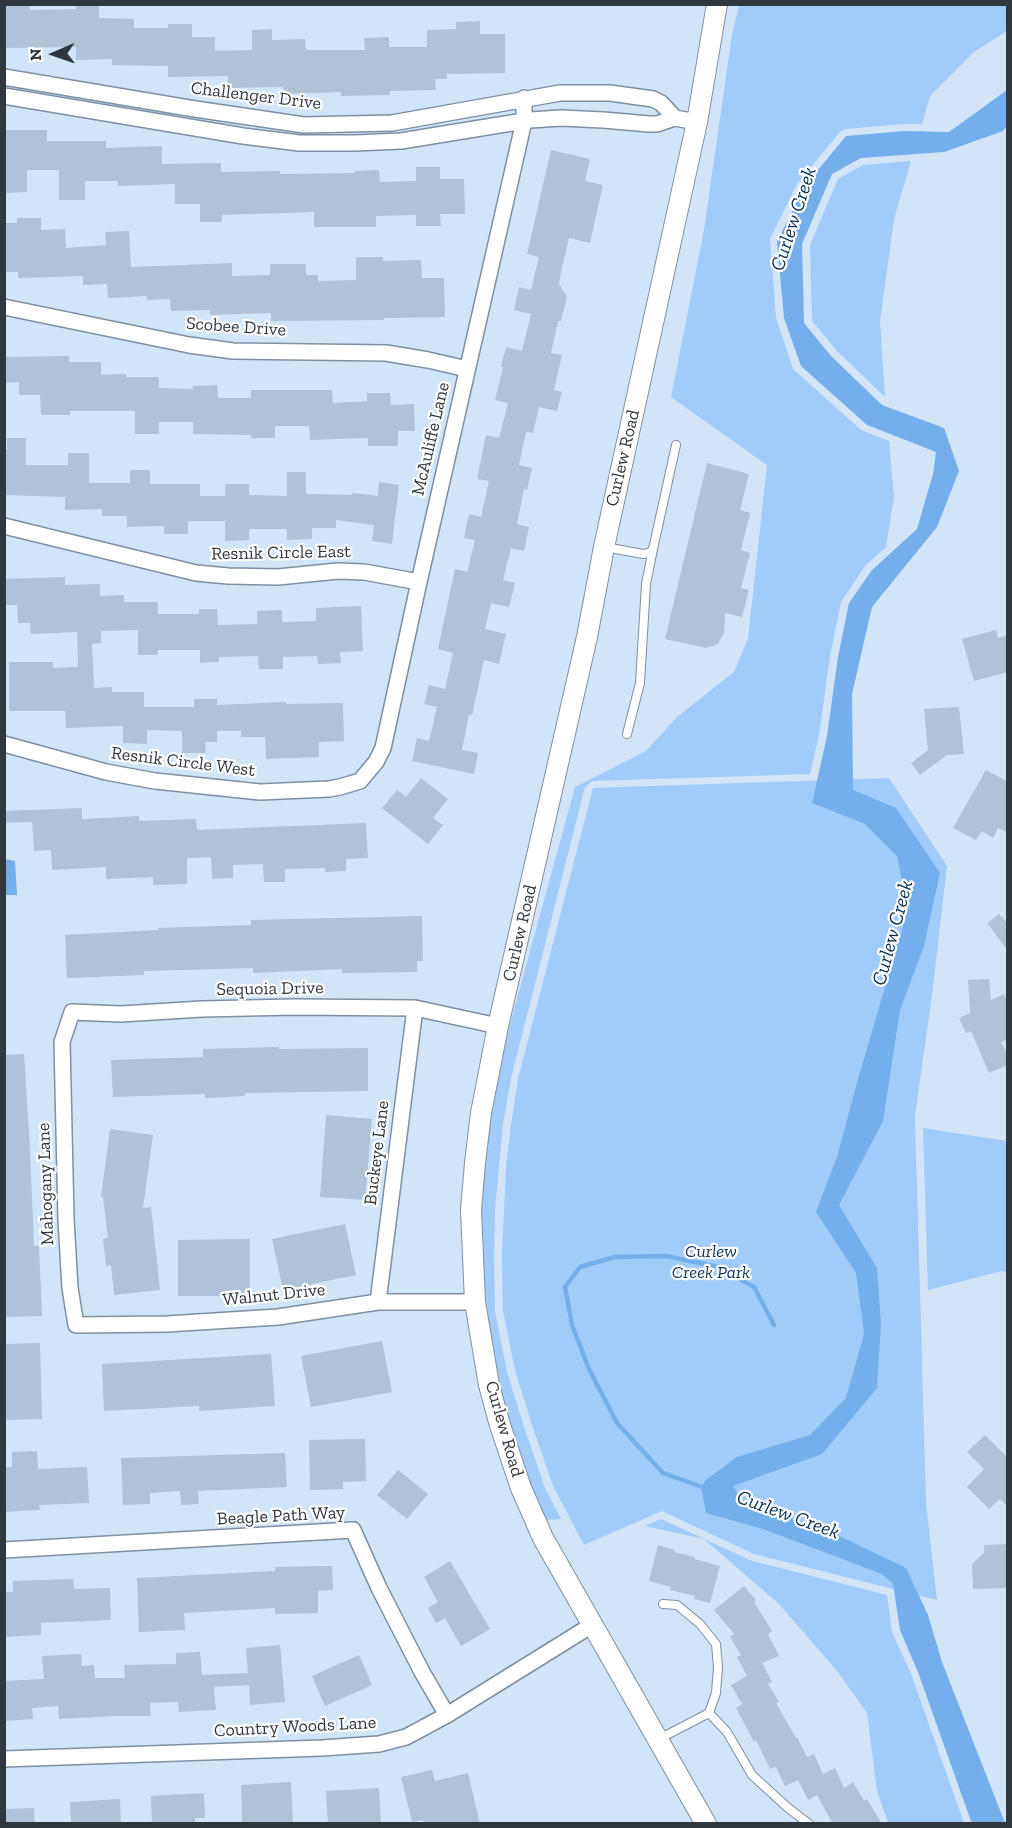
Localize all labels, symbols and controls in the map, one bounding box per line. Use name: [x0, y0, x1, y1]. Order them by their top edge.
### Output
north arrow: [24, 24, 84, 84]
text: N: [26, 48, 45, 61]
street label: Challenger Drive: [190, 77, 322, 115]
water label: Curlew Creek: [766, 164, 822, 274]
street label: Scobee Drive: [185, 313, 287, 341]
street label: McAuliffe Lane: [407, 380, 455, 498]
street label: Curlew Road: [601, 407, 645, 509]
street label: Resnik Circle East: [211, 541, 351, 565]
street label: Resnik Circle West: [110, 742, 256, 782]
water label: Curlew Creek: [867, 878, 919, 988]
street label: Curlew Road: [498, 882, 542, 984]
street label: Sequoia Drive: [216, 977, 324, 1001]
street label: Buckeye Lane: [360, 1099, 394, 1207]
street label: Mahogany Lane: [33, 1122, 59, 1246]
park label: Curlew Creek Park: [672, 1241, 750, 1284]
street label: Walnut Drive: [222, 1279, 326, 1311]
street label: Curlew Road: [480, 1379, 528, 1479]
water label: Curlew Creek: [733, 1485, 843, 1545]
street label: Beagle Path Way: [216, 1502, 346, 1530]
street label: Country Woods Lane: [213, 1712, 377, 1742]

